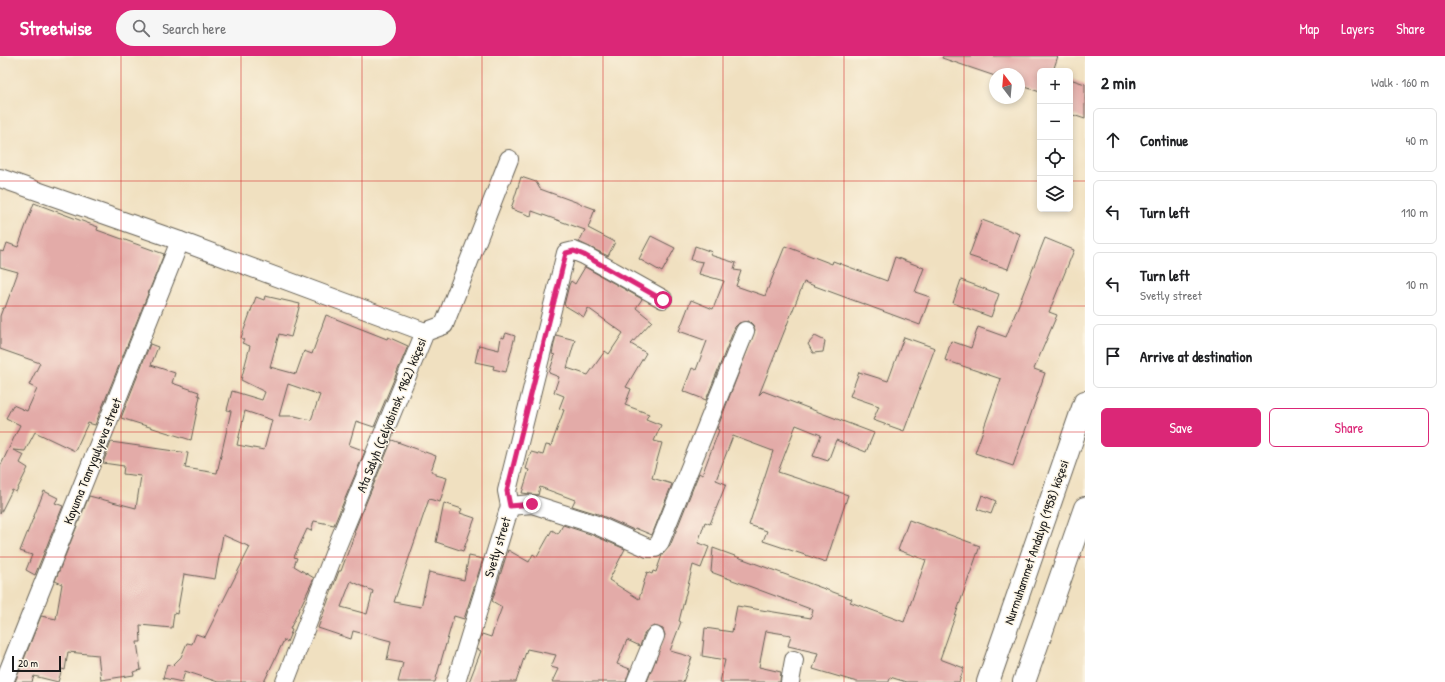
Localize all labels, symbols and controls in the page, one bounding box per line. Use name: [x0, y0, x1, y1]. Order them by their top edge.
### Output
search box: [116, 10, 396, 46]
text: Streetwise: [20, 15, 92, 41]
icon: search: [130, 17, 152, 39]
text: Search here: [162, 18, 226, 39]
text: Map: [1299, 19, 1319, 38]
text: Layers: [1341, 19, 1374, 38]
text: Share: [1396, 19, 1425, 38]
north arrow: [989, 68, 1025, 104]
map controls: [1037, 68, 1073, 212]
button: +: [1037, 68, 1073, 104]
text: 2 min: [1101, 71, 1136, 94]
text: Walk · 160 m: [1371, 73, 1429, 91]
button: −: [1037, 104, 1073, 140]
icon: ahead: [1102, 129, 1124, 151]
text: Continue: [1140, 130, 1188, 151]
text: 40 m: [1405, 131, 1428, 149]
button: locate: [1037, 140, 1073, 176]
button: layers: [1037, 176, 1073, 212]
icon: left: [1102, 201, 1124, 223]
text: Turn left: [1140, 202, 1190, 223]
text: 110 m: [1401, 203, 1428, 221]
text: Turn left: [1140, 265, 1190, 286]
icon: left: [1102, 273, 1124, 295]
text: 10 m: [1406, 275, 1428, 293]
text: Svetly street: [1140, 286, 1202, 304]
route start: [654, 291, 672, 309]
street label: Ata Salyh (Çelýabinsk, 1962) köçesi: [352, 335, 430, 495]
icon: arrive: [1102, 345, 1124, 367]
text: Arrive at destination: [1140, 346, 1252, 367]
street label: Kayuma Tanrygulyeva street: [58, 395, 126, 527]
button: Save: [1101, 408, 1261, 447]
button: Share: [1269, 408, 1429, 447]
street label: Nurmuhammet Andalyp (1958) köçesi: [999, 457, 1073, 627]
route end: [523, 495, 541, 513]
street label: Svetly street: [479, 514, 515, 579]
scale bar: [12, 654, 61, 673]
text: 20 m: [18, 656, 38, 670]

